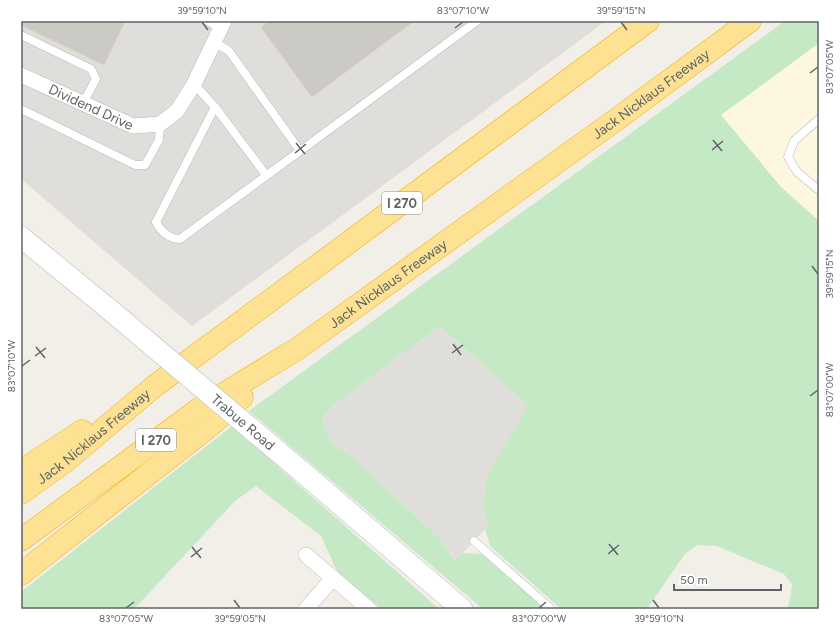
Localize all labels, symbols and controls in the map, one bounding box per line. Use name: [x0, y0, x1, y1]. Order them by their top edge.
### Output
text: 39°59'10"N: [177, 4, 227, 17]
text: 83°07'10"W: [437, 4, 490, 17]
text: 39°59'15"N: [596, 4, 646, 17]
text: 83°07'05"W: [823, 40, 836, 94]
street label: Jack Nicklaus Freeway: [589, 45, 713, 143]
street label: Dividend Drive: [46, 80, 136, 134]
road number: I 270: [382, 192, 422, 214]
street label: Jack Nicklaus Freeway: [326, 235, 451, 332]
text: 39°59'15"N: [823, 249, 836, 299]
text: 83°07'10"W: [5, 339, 18, 392]
text: 83°07'00"W: [823, 362, 836, 417]
street label: Jack Nicklaus Freeway: [33, 385, 154, 488]
street label: Trabue Road: [208, 390, 279, 454]
road number: I 270: [136, 429, 176, 451]
scale bar: [674, 566, 781, 592]
text: 50 m: [680, 573, 708, 587]
text: 83°07'05"W: [99, 612, 153, 625]
text: 39°59'05"N: [214, 612, 266, 625]
text: 83°07'00"W: [512, 612, 567, 625]
text: 39°59'10"N: [634, 612, 684, 625]

